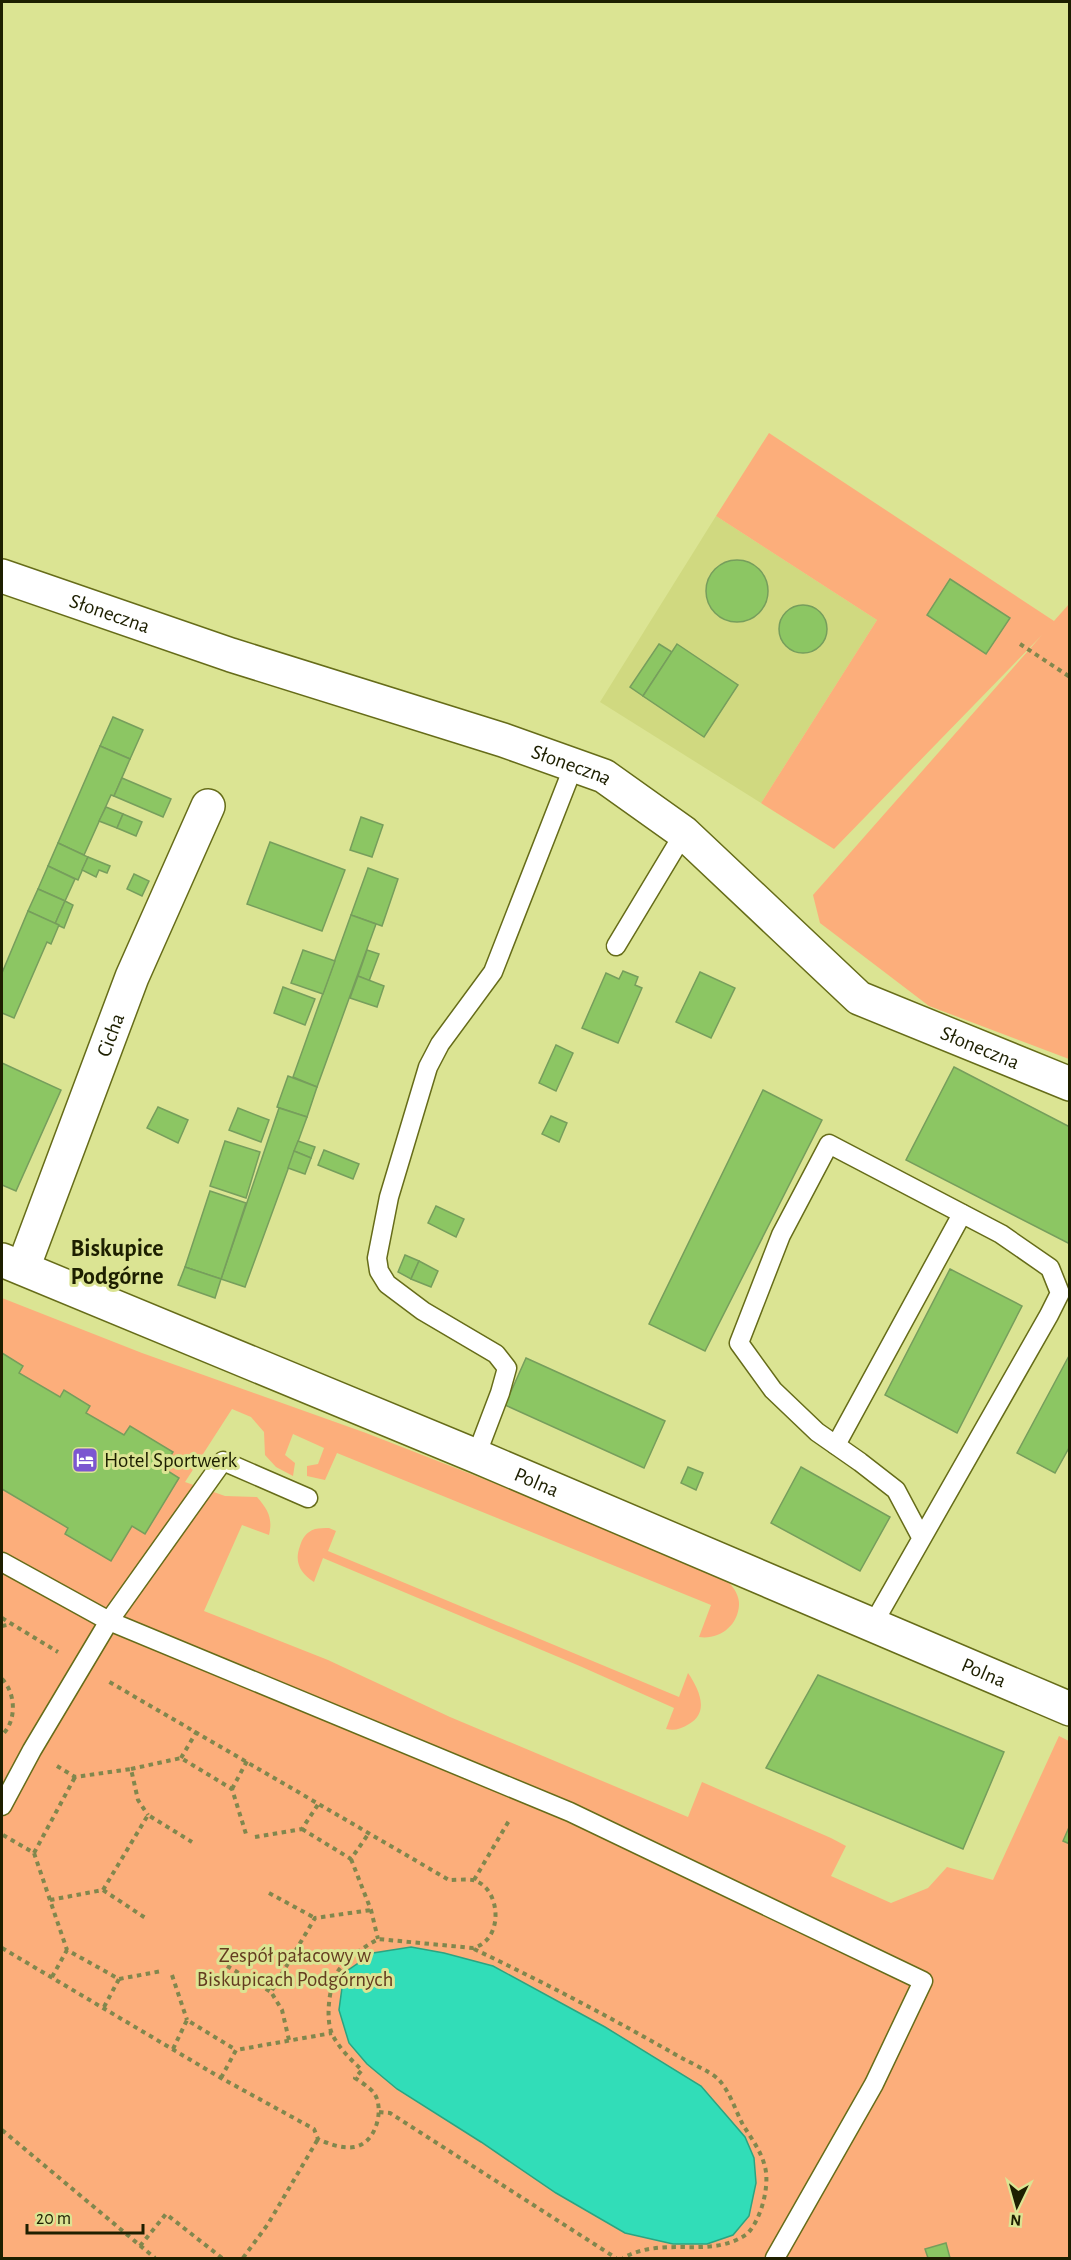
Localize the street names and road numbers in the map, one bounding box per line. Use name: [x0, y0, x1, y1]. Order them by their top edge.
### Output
street label: Słoneczna: [67, 590, 153, 637]
street label: Słoneczna: [529, 741, 616, 789]
street label: Cicha: [93, 1010, 128, 1059]
street label: Słoneczna: [938, 1022, 1023, 1073]
street label: Polna: [511, 1463, 562, 1501]
street label: Polna: [959, 1654, 1010, 1691]

